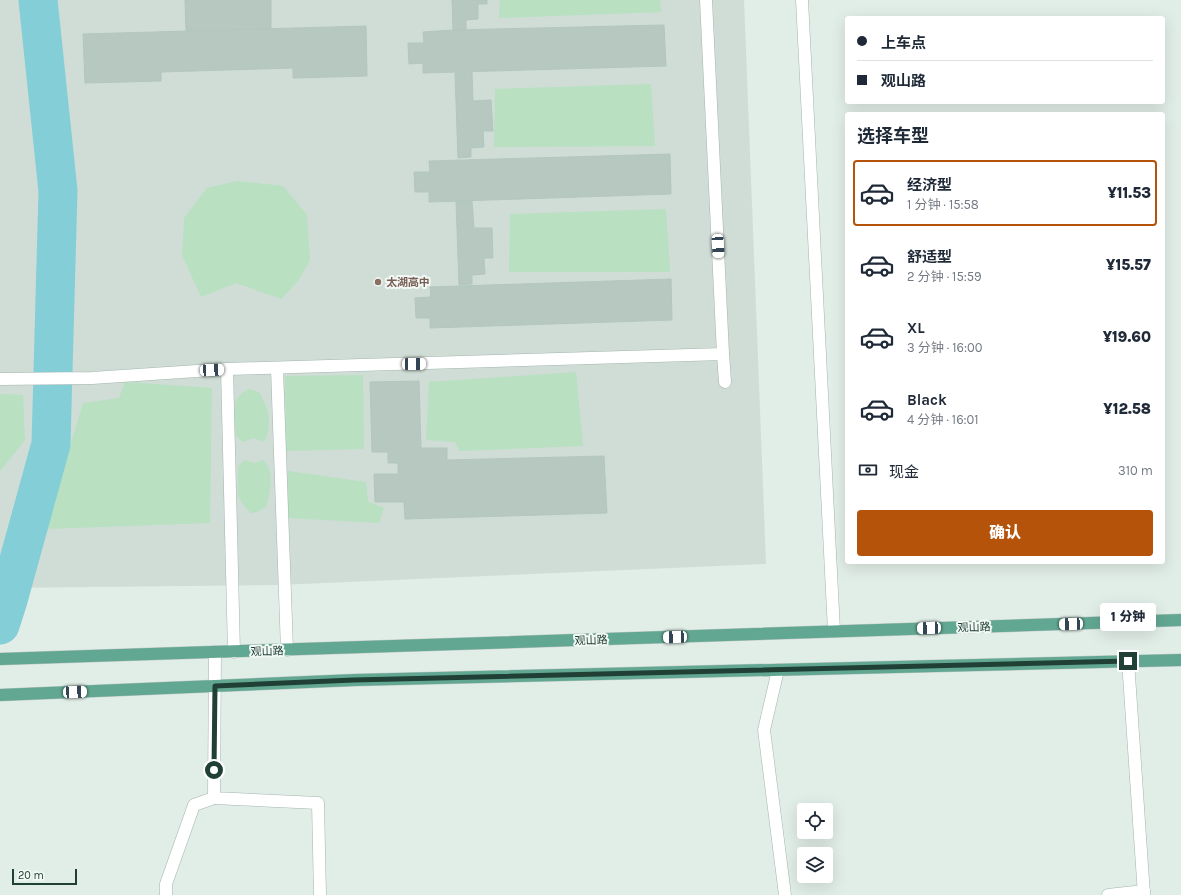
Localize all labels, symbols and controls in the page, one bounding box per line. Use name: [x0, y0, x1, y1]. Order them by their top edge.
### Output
text: 上车点: [881, 34, 926, 52]
text: 观山路: [881, 72, 926, 90]
text: 选择车型: [857, 125, 929, 147]
icon: car: [859, 175, 895, 211]
text: 经济型: [907, 176, 952, 194]
text: ¥11.53: [1107, 184, 1151, 202]
text: 1 分钟 · 15:58: [907, 197, 979, 212]
car: [711, 234, 725, 258]
icon: car: [859, 247, 895, 283]
text: 舒适型: [907, 248, 952, 266]
text: ¥15.57: [1106, 256, 1151, 274]
text: 2 分钟 · 15:59: [907, 269, 982, 284]
place label: 太湖高中: [386, 276, 430, 289]
marker: 太湖高中: [373, 277, 383, 287]
icon: car: [859, 319, 895, 355]
text: XL: [907, 319, 925, 337]
text: ¥19.60: [1103, 328, 1151, 346]
text: 3 分钟 · 16:00: [907, 340, 982, 355]
car: [402, 358, 426, 370]
car: [200, 363, 224, 377]
icon: car: [859, 391, 895, 427]
text: Black: [907, 391, 947, 409]
text: ¥12.58: [1103, 400, 1151, 418]
text: 4 分钟 · 16:01: [907, 412, 979, 427]
icon: cash: [857, 459, 879, 481]
text: 现金: [889, 463, 919, 481]
text: 310 m: [1118, 463, 1153, 478]
button: 确认: [857, 510, 1153, 556]
callout: 1 分钟: [1100, 603, 1156, 631]
text: 1 分钟: [1111, 609, 1145, 624]
car: [1059, 618, 1083, 630]
street label: 观山路: [957, 620, 991, 635]
car: [917, 622, 941, 634]
car: [663, 631, 687, 643]
street label: 观山路: [574, 633, 608, 648]
street label: 观山路: [250, 644, 284, 659]
route end: [1119, 652, 1137, 670]
car: [63, 685, 87, 699]
route start: [205, 761, 223, 779]
map controls: [797, 803, 833, 883]
button: locate: [797, 803, 833, 839]
button: layers: [797, 847, 833, 883]
scale bar: [12, 867, 77, 886]
text: 20 m: [18, 869, 44, 882]

